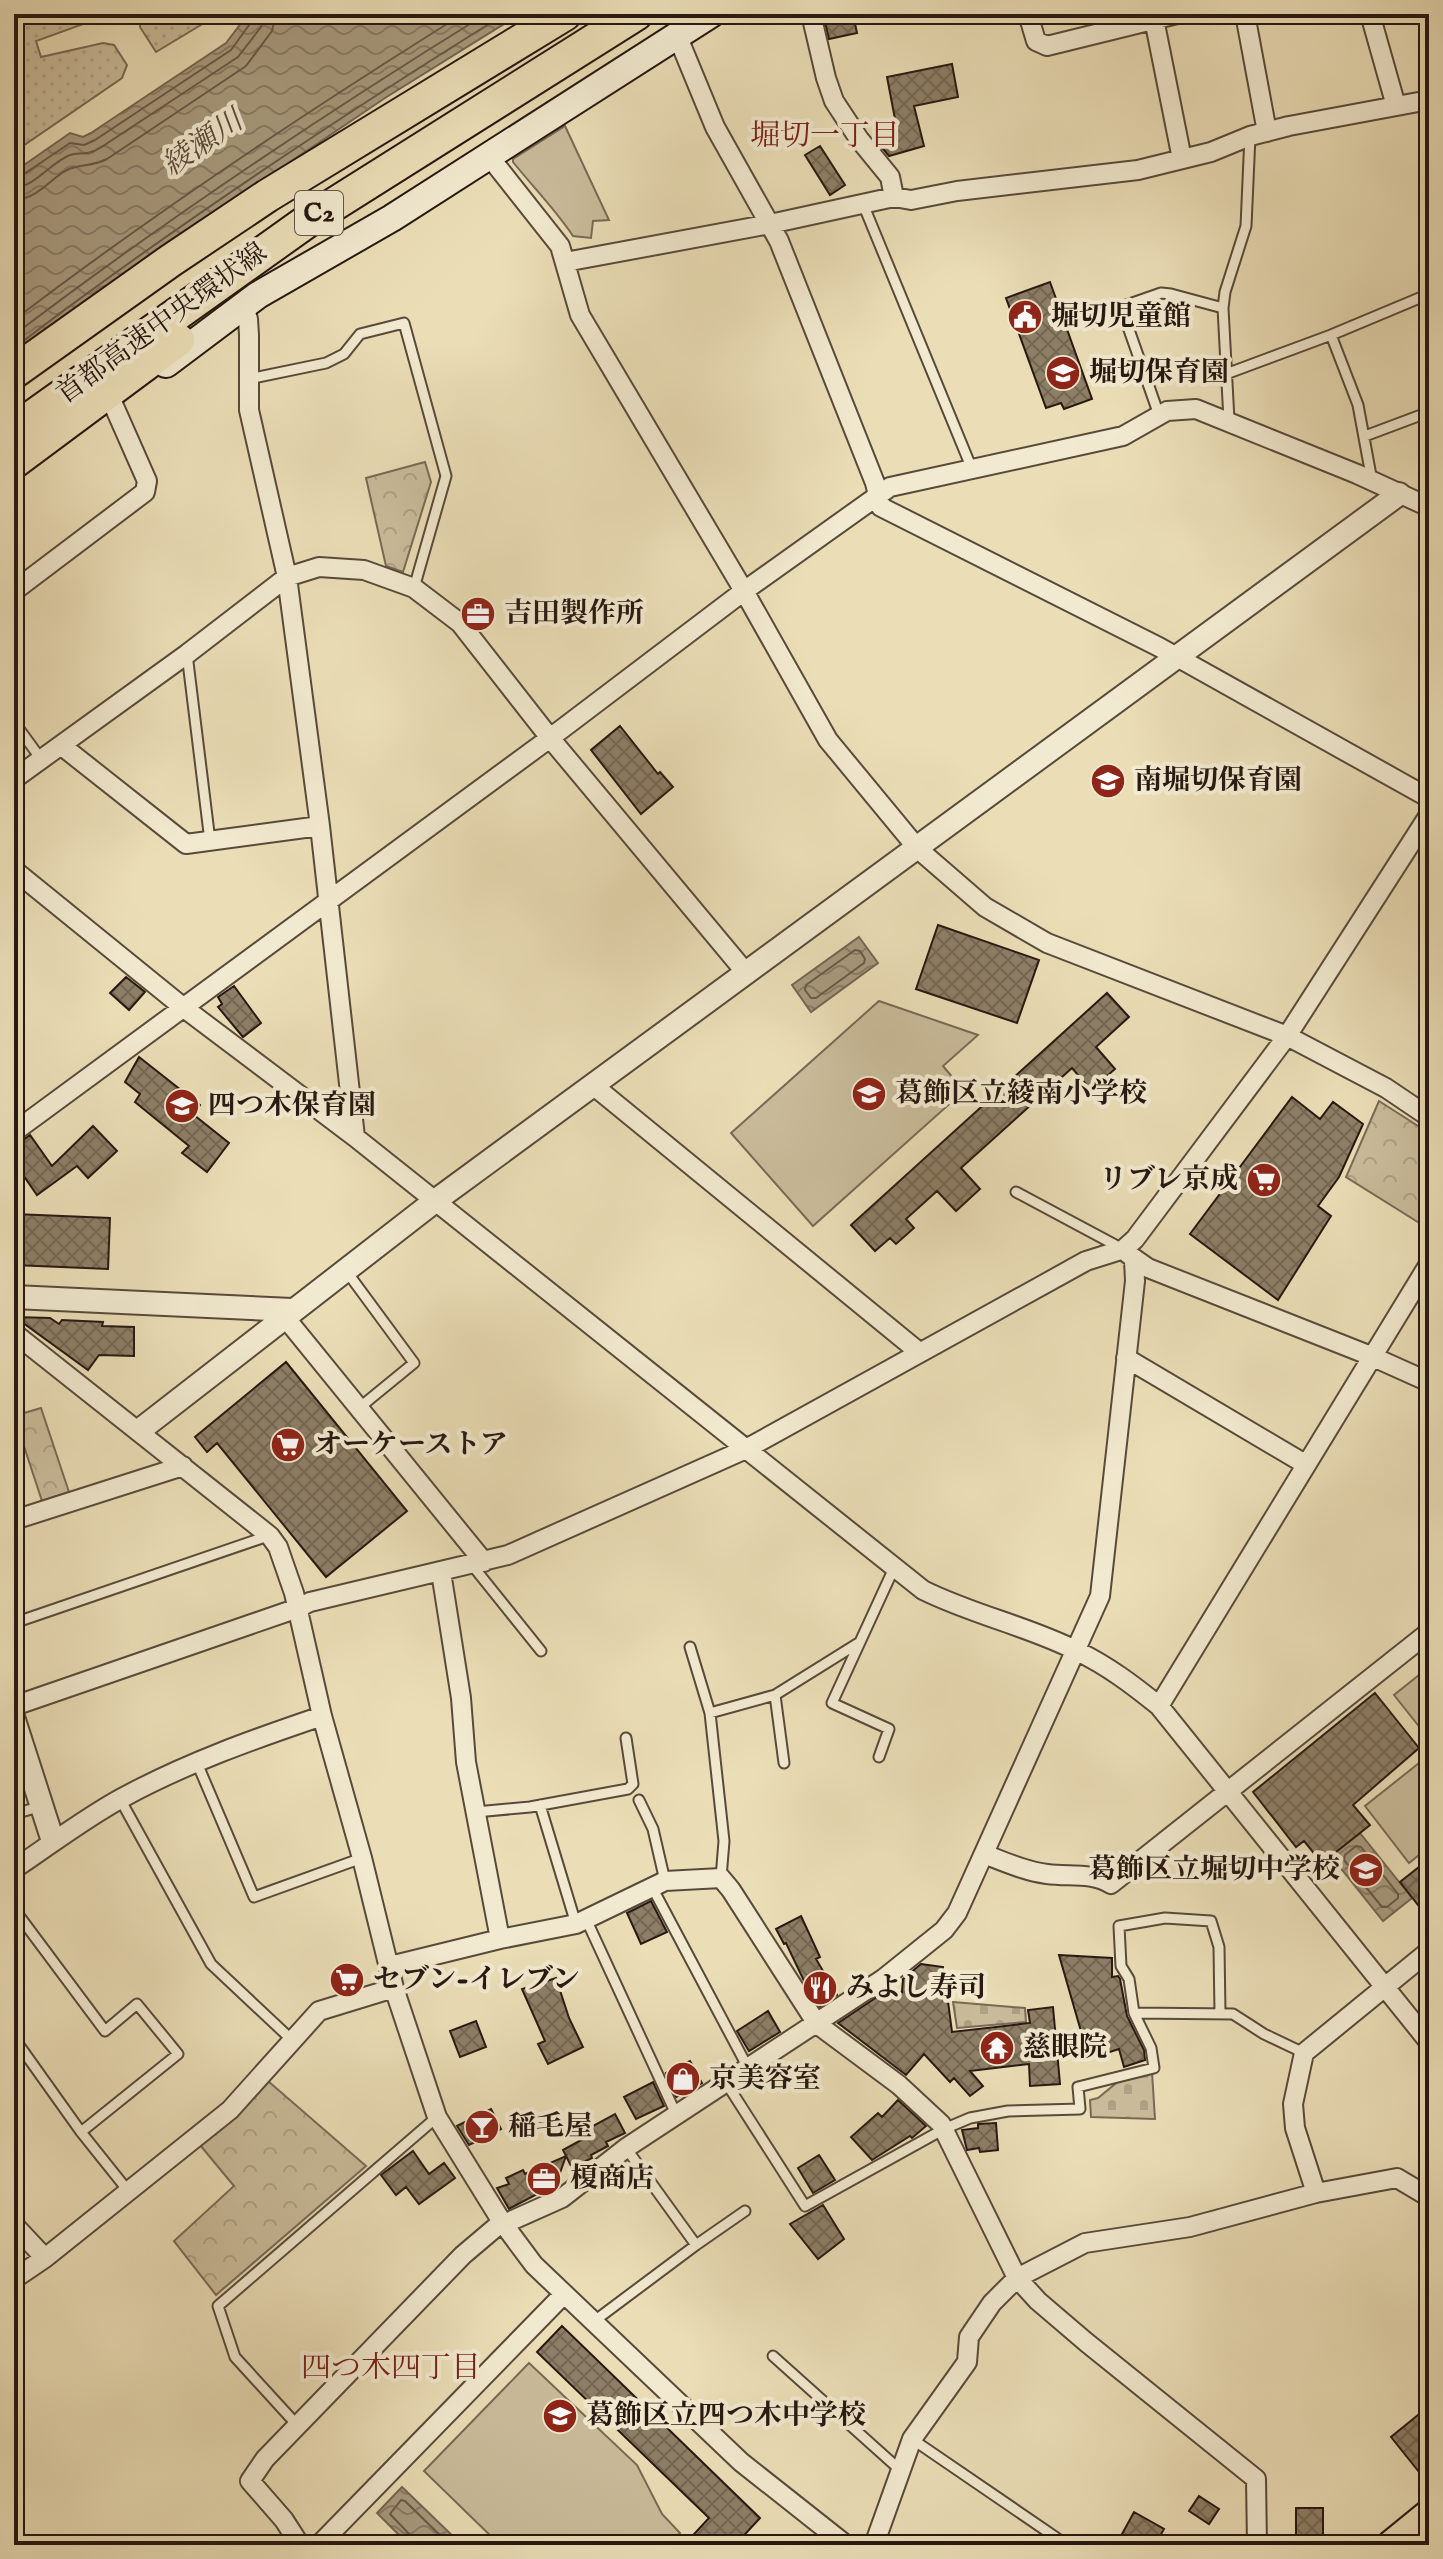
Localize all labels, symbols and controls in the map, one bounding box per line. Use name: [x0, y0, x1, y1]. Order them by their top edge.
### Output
water label: 綾瀬川: [155, 101, 253, 185]
district label: 堀切一丁目: [750, 118, 900, 156]
road number: C2: [295, 191, 343, 235]
street label: 首都高速中央環状線: [50, 236, 274, 412]
public building icon: 堀切児童館: [1006, 298, 1044, 336]
place label: 堀切児童館: [1051, 300, 1191, 335]
school or university icon: 堀切保育園: [1044, 354, 1082, 392]
place label: 堀切保育園: [1089, 356, 1229, 391]
office icon: 吉田製作所: [459, 595, 497, 633]
place label: 吉田製作所: [504, 597, 644, 632]
school or university icon: 南堀切保育園: [1089, 762, 1127, 800]
place label: 南堀切保育園: [1134, 764, 1302, 799]
school or university icon: 葛飾区立綾南小学校: [850, 1075, 888, 1113]
place label: 葛飾区立綾南小学校: [895, 1077, 1147, 1112]
school or university icon: 四つ木保育園: [163, 1087, 201, 1125]
place label: 四つ木保育園: [208, 1089, 376, 1124]
supermarket icon: リブレ京成: [1245, 1161, 1283, 1199]
place label: リブレ京成: [1099, 1163, 1238, 1198]
supermarket icon: オーケーストア: [269, 1426, 307, 1464]
place label: オーケーストア: [314, 1428, 508, 1463]
school or university icon: 葛飾区立堀切中学校: [1347, 1851, 1385, 1889]
place label: 葛飾区立堀切中学校: [1088, 1853, 1340, 1888]
supermarket icon: セブン-イレブン: [328, 1961, 366, 1999]
place label: セブン-イレブン: [373, 1963, 580, 1998]
restaurant icon: みよし寿司: [801, 1969, 839, 2007]
place label: みよし寿司: [846, 1971, 986, 2006]
temple icon: 慈眼院: [978, 2029, 1016, 2067]
place label: 慈眼院: [1023, 2031, 1107, 2066]
shop icon: 京美容室: [664, 2060, 702, 2098]
place label: 京美容室: [709, 2062, 821, 2097]
bar icon: 稲毛屋: [463, 2108, 501, 2146]
place label: 稲毛屋: [508, 2110, 592, 2145]
office icon: 榎商店: [525, 2160, 563, 2198]
place label: 榎商店: [570, 2162, 654, 2197]
district label: 四つ木四丁目: [301, 2350, 481, 2388]
school or university icon: 葛飾区立四つ木中学校: [541, 2397, 579, 2435]
place label: 葛飾区立四つ木中学校: [586, 2399, 866, 2434]

